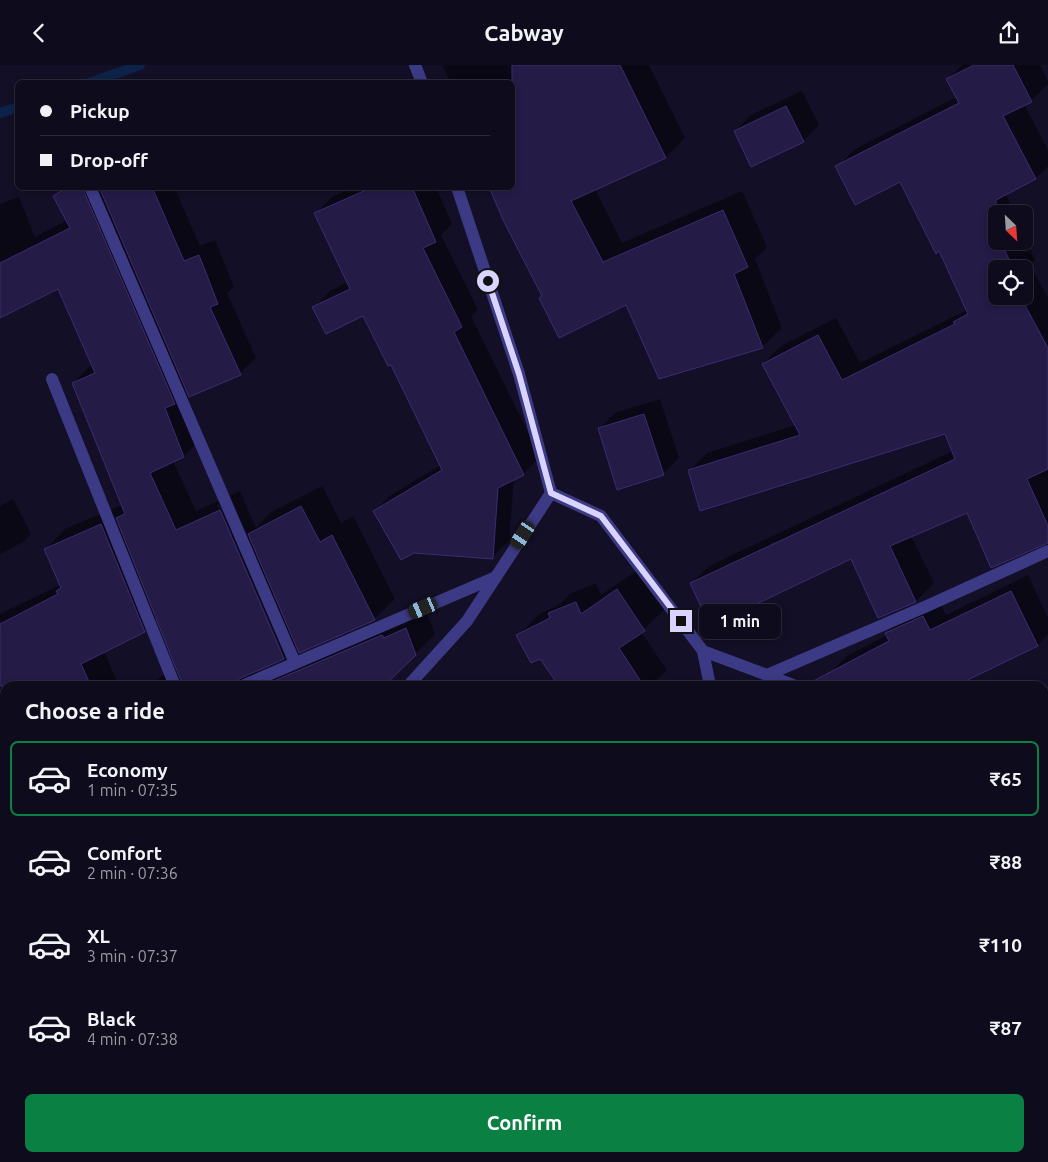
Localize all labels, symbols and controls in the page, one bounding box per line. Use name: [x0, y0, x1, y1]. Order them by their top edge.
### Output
icon: back: [25, 19, 53, 47]
icon: share: [995, 19, 1023, 47]
text: Cabway: [484, 20, 564, 45]
text: Pickup: [70, 100, 130, 122]
text: Drop-off: [70, 149, 148, 171]
north arrow: [988, 205, 1032, 250]
map controls: [988, 205, 1033, 305]
button: locate: [988, 260, 1033, 305]
route start: [477, 270, 499, 292]
car: [508, 518, 537, 552]
car: [406, 595, 439, 621]
callout: 1 min: [698, 603, 781, 639]
route end: [670, 610, 692, 632]
text: 1 min: [720, 612, 760, 630]
text: Choose a ride: [25, 698, 165, 723]
icon: car: [27, 756, 72, 801]
text: Economy: [87, 759, 168, 781]
text: ₹65: [990, 768, 1022, 790]
text: 1 min · 07:35: [87, 781, 178, 799]
icon: car: [27, 839, 72, 884]
text: Comfort: [87, 842, 162, 864]
text: ₹88: [990, 851, 1022, 873]
text: 2 min · 07:36: [87, 864, 178, 882]
icon: car: [27, 922, 72, 967]
text: XL: [87, 925, 110, 947]
text: ₹110: [979, 934, 1022, 956]
text: 3 min · 07:37: [87, 947, 178, 965]
icon: car: [27, 1005, 72, 1050]
text: Black: [87, 1008, 136, 1030]
text: ₹87: [990, 1017, 1022, 1039]
text: 4 min · 07:38: [87, 1030, 178, 1048]
button: Confirm: [25, 1094, 1024, 1152]

